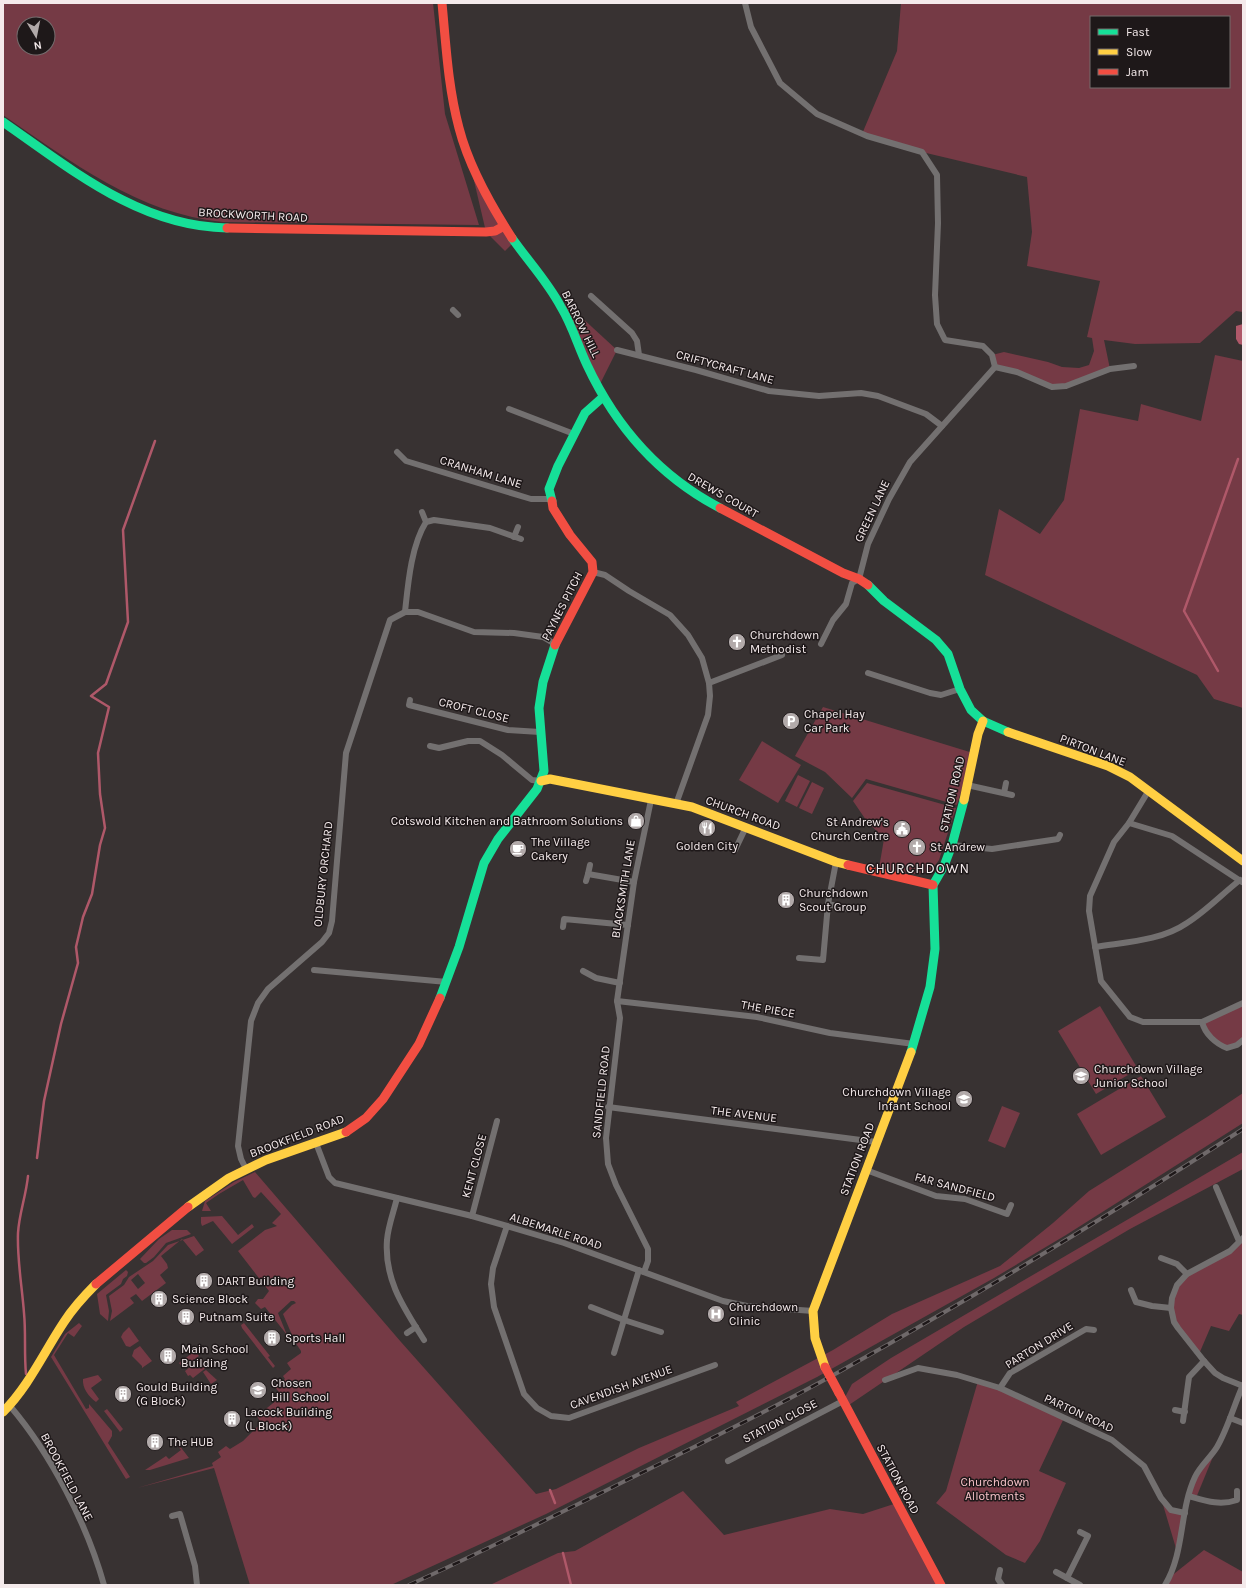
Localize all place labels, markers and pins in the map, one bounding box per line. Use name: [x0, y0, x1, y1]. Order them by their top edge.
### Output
place label: Churchdown Methodist: [750, 628, 819, 656]
church icon: Churchdown Methodist: [727, 632, 747, 652]
place label: Chapel Hay Car Park: [804, 707, 865, 735]
parking icon: Chapel Hay Car Park: [781, 711, 801, 731]
shop icon: Cotswold Kitchen and Bathroom Solutions: [626, 811, 646, 831]
place label: Cotswold Kitchen and Bathroom Solutions: [391, 814, 623, 828]
place label: St Andrew's Church Centre: [811, 815, 889, 843]
restaurant icon: Golden City: [697, 818, 717, 838]
public building icon: St Andrew's Church Centre: [892, 819, 912, 839]
place label: The Village Cakery: [531, 835, 590, 863]
church icon: St Andrew: [907, 837, 927, 857]
cafe icon: The Village Cakery: [508, 839, 528, 859]
place label: Golden City: [676, 839, 738, 853]
place label: St Andrew: [930, 840, 985, 854]
place label: Churchdown Scout Group: [799, 886, 868, 914]
building icon: Churchdown Scout Group: [776, 890, 796, 910]
place label: Churchdown Village Junior School: [1094, 1062, 1203, 1090]
school or university icon: Churchdown Village Junior School: [1071, 1066, 1091, 1086]
place label: Churchdown Village Infant School: [842, 1085, 951, 1113]
school or university icon: Churchdown Village Infant School: [954, 1089, 974, 1109]
building icon: DART Building: [194, 1271, 214, 1291]
place label: DART Building: [217, 1274, 295, 1288]
building icon: Science Block: [149, 1289, 169, 1309]
place label: Science Block: [172, 1292, 248, 1306]
place label: Churchdown Clinic: [729, 1300, 798, 1328]
hospital icon: Churchdown Clinic: [706, 1304, 726, 1324]
building icon: Putnam Suite: [176, 1307, 196, 1327]
place label: Putnam Suite: [199, 1310, 274, 1324]
building icon: Sports Hall: [262, 1328, 282, 1348]
place label: Sports Hall: [285, 1331, 345, 1345]
place label: Main School Building: [181, 1342, 249, 1370]
building icon: Main School Building: [158, 1346, 178, 1366]
place label: Chosen Hill School: [271, 1376, 329, 1404]
place label: Gould Building (G Block): [136, 1380, 217, 1408]
school or university icon: Chosen Hill School: [248, 1380, 268, 1400]
building icon: Gould Building (G Block): [113, 1384, 133, 1404]
place label: Lacock Building (L Block): [245, 1405, 332, 1433]
building icon: Lacock Building (L Block): [222, 1409, 242, 1429]
building icon: The HUB: [145, 1432, 165, 1452]
place label: The HUB: [168, 1435, 214, 1449]

